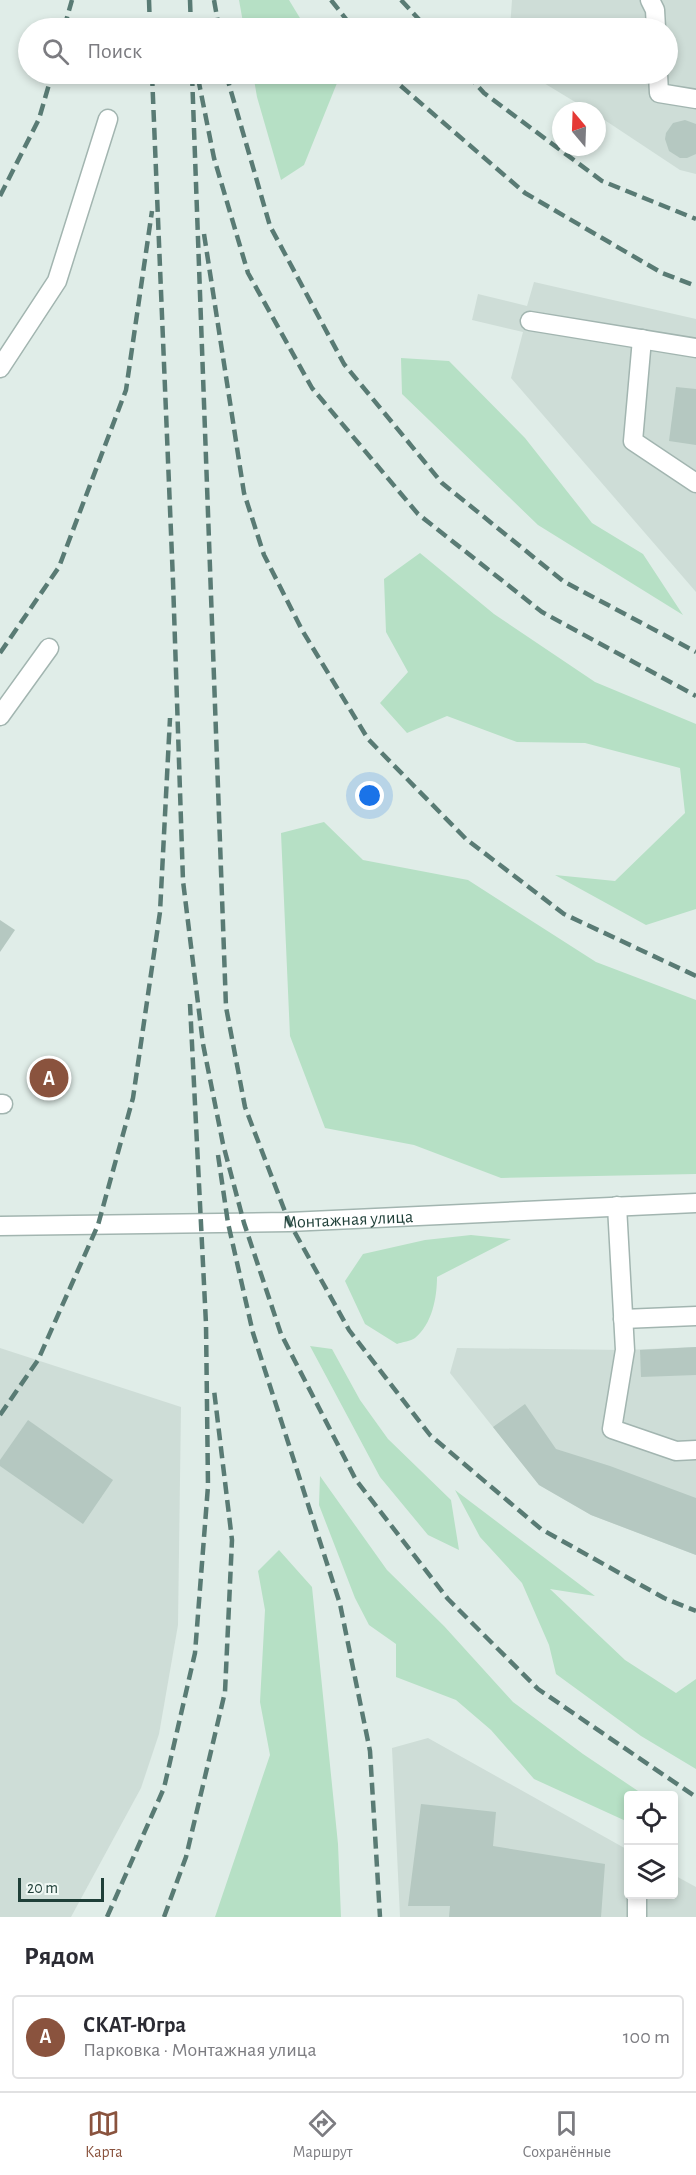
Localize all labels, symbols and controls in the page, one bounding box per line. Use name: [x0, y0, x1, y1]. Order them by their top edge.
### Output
search box: [18, 18, 678, 84]
icon: search: [39, 35, 72, 68]
text: Поиск: [87, 40, 142, 62]
north arrow: [552, 102, 606, 156]
your location: [355, 781, 384, 810]
pin: A: [29, 1056, 68, 1100]
street label: Монтажная улица: [282, 1208, 414, 1232]
map controls: [624, 1791, 678, 1899]
button: locate: [624, 1791, 678, 1845]
button: layers: [624, 1845, 678, 1899]
scale bar: [18, 1875, 104, 1902]
text: 20 m: [27, 1880, 58, 1896]
text: Рядом: [24, 1943, 95, 1969]
text: СКАТ-Югра: [83, 2014, 186, 2036]
text: A: [40, 2027, 52, 2047]
text: 100 m: [623, 2027, 670, 2047]
text: Парковка · Монтажная улица: [83, 2040, 317, 2060]
tab: Карта: [85, 2107, 123, 2162]
tab: Маршрут: [293, 2107, 353, 2162]
tab: Сохранённые: [523, 2107, 611, 2162]

